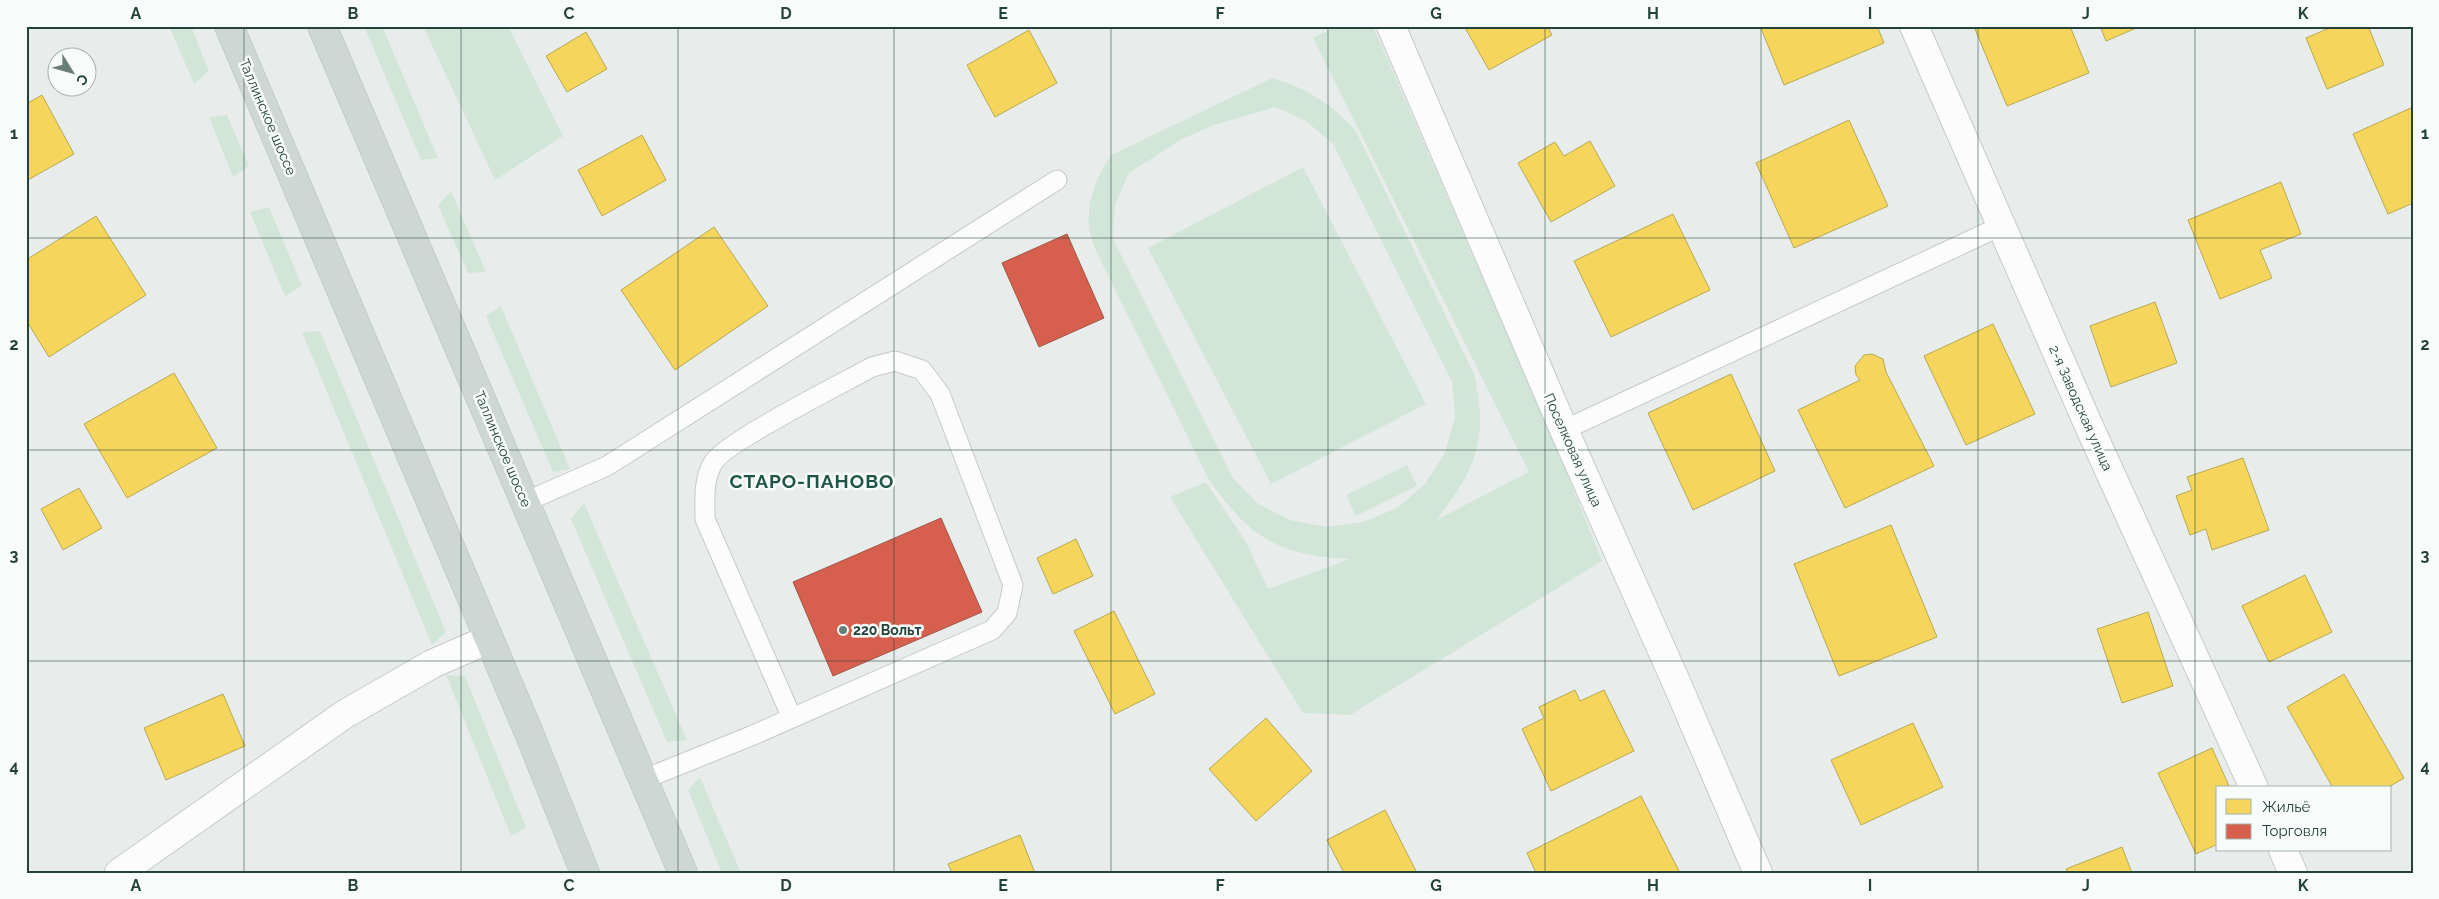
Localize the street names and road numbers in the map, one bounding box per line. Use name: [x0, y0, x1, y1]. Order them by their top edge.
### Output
street label: Таллинское шоссе: [236, 56, 300, 178]
street label: 2-я Заводская улица: [2046, 343, 2116, 473]
street label: Таллинское шоссе: [471, 388, 535, 510]
street label: Поселковая улица: [1541, 391, 1605, 509]

